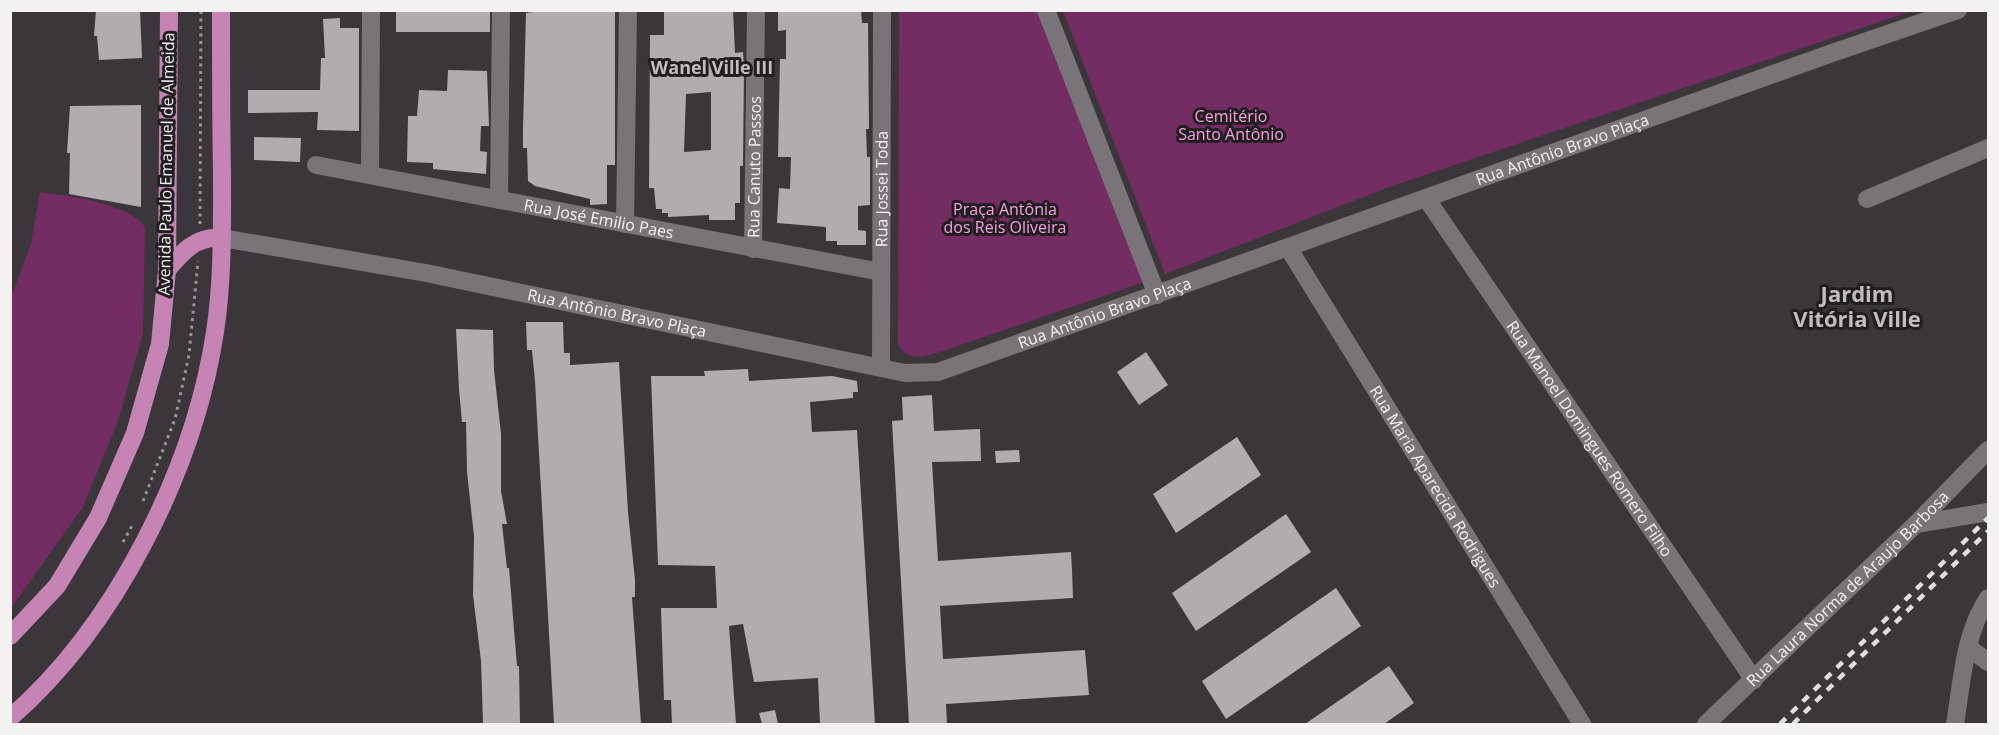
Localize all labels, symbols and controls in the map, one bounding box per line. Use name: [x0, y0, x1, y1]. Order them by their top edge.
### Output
street label: Avenida Paulo Emanuel de Almeida: [153, 32, 179, 296]
district label: Wanel Ville III: [651, 55, 773, 79]
street label: Rua Canuto Passos: [742, 96, 766, 238]
park label: Cemitério Santo Antônio: [1178, 105, 1284, 145]
street label: Rua Antônio Bravo Plaça: [1473, 108, 1652, 190]
street label: Rua Jossei Toda: [870, 131, 893, 247]
street label: Rua José Emilio Paes: [522, 194, 676, 244]
park label: Praça Antônia dos Reis Oliveira: [944, 198, 1066, 238]
street label: Rua Antônio Bravo Plaça: [1015, 272, 1194, 354]
district label: Jardim Vitória Ville: [1793, 278, 1921, 333]
street label: Rua Antônio Bravo Plaça: [525, 283, 708, 342]
street label: Rua Manoel Domingues Romero Filho: [1502, 316, 1678, 561]
street label: Rua Maria Aparecida Rodrigues: [1365, 381, 1506, 592]
street label: Rua Laura Norma de Araujo Barbosa: [1741, 486, 1954, 691]

